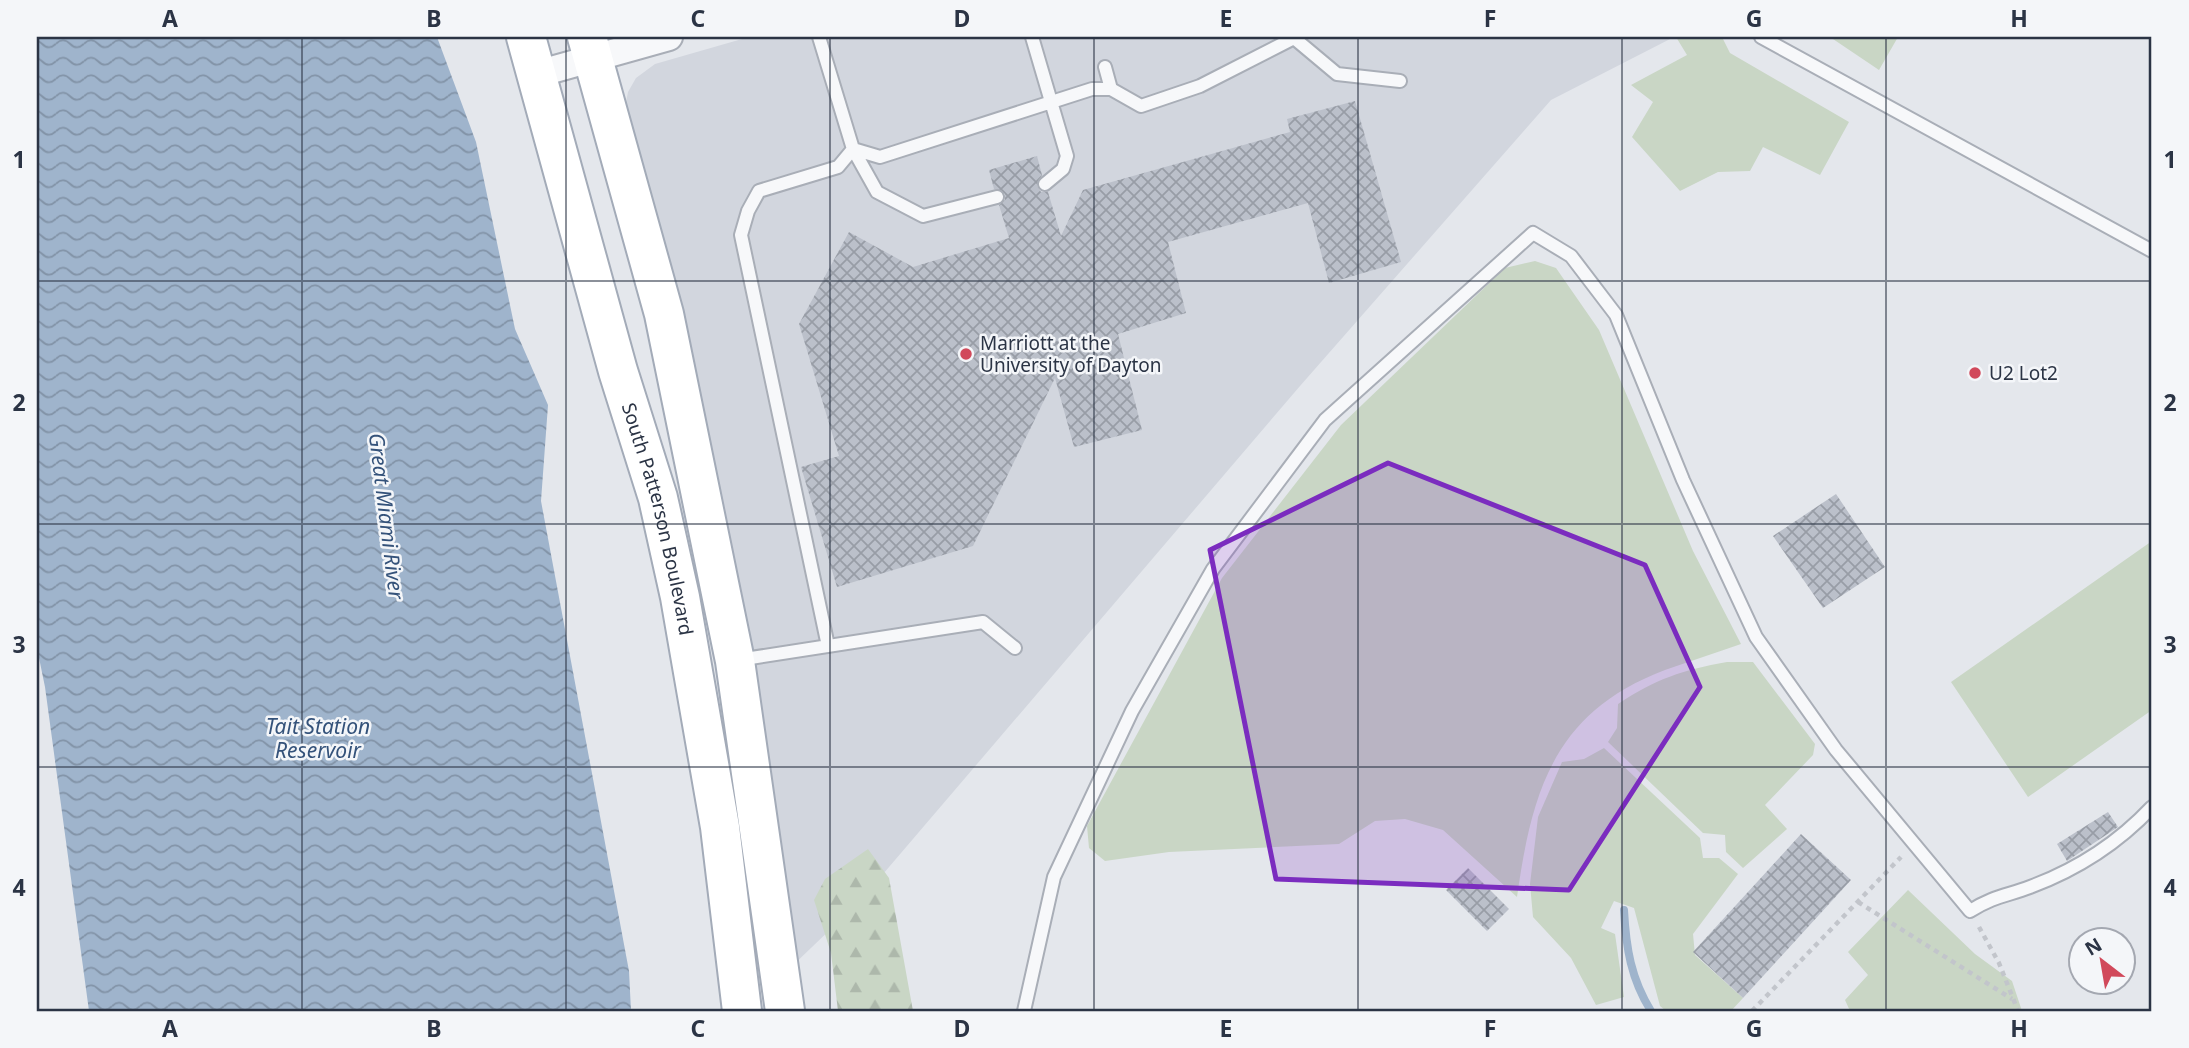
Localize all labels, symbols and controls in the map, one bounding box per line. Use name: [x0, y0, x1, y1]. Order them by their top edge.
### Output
text: A: [162, 2, 178, 34]
text: B: [426, 2, 442, 34]
text: C: [691, 2, 706, 34]
text: D: [954, 2, 970, 34]
text: E: [1220, 2, 1232, 34]
text: F: [1484, 2, 1496, 34]
text: G: [1746, 2, 1762, 34]
text: H: [2010, 2, 2028, 34]
text: 1: [12, 143, 26, 175]
text: 1: [2163, 143, 2177, 175]
place label: Marriott at the University of Dayton: [980, 330, 1162, 378]
marker: Marriott at the University of Dayton: [958, 346, 974, 362]
place label: U2 Lot2: [1989, 360, 2058, 386]
marker: U2 Lot2: [1967, 365, 1983, 381]
text: 2: [12, 386, 26, 418]
text: 2: [2163, 386, 2177, 418]
street label: South Patterson Boulevard: [616, 399, 699, 637]
water label: Great Miami River: [363, 431, 411, 602]
text: 3: [12, 628, 26, 660]
text: 3: [2163, 628, 2177, 660]
water label: Tait Station Reservoir: [266, 712, 370, 764]
text: 4: [12, 871, 26, 903]
text: 4: [2163, 871, 2177, 903]
north arrow: [2066, 926, 2136, 996]
text: N: [2080, 931, 2107, 962]
text: A: [162, 1012, 178, 1044]
text: B: [426, 1012, 442, 1044]
text: C: [691, 1012, 706, 1044]
text: D: [954, 1012, 970, 1044]
text: E: [1220, 1012, 1232, 1044]
text: F: [1484, 1012, 1496, 1044]
text: G: [1746, 1012, 1762, 1044]
text: H: [2010, 1012, 2028, 1044]

